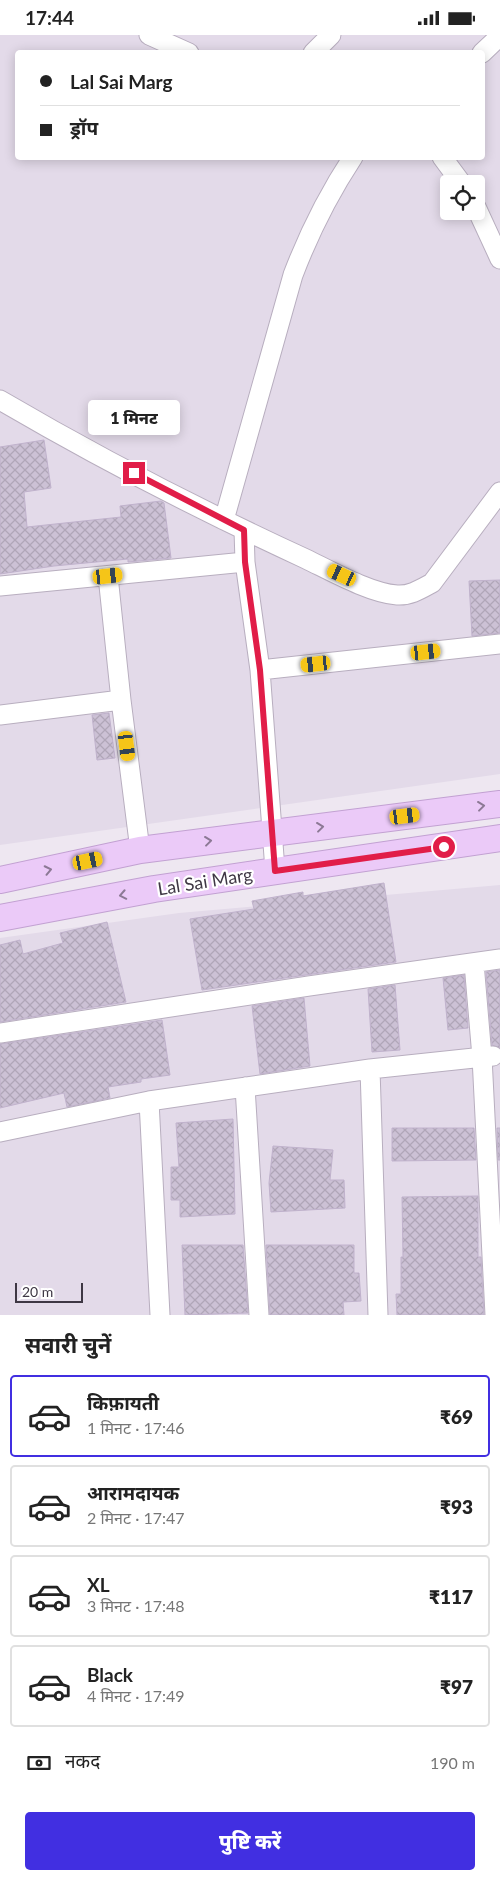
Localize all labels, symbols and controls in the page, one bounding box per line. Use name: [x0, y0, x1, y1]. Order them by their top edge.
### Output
text: 17:44: [25, 6, 74, 29]
text: Lal Sai Marg: [70, 70, 173, 93]
text: ड्रॉप: [70, 116, 98, 139]
map controls: [440, 175, 485, 220]
button: locate: [440, 175, 485, 220]
callout: 1 मिनट: [88, 401, 180, 435]
text: 1 मिनट: [110, 408, 158, 427]
route end: [123, 462, 145, 484]
car: [325, 562, 358, 588]
car: [92, 567, 123, 585]
car: [410, 643, 441, 661]
car: [300, 655, 331, 673]
car: [117, 730, 136, 762]
one-way arrow: [477, 801, 485, 812]
car: [389, 807, 420, 825]
one-way arrow: [316, 822, 324, 833]
one-way arrow: [204, 836, 212, 847]
route start: [433, 836, 455, 858]
car: [71, 851, 104, 871]
street label: Lal Sai Marg: [156, 863, 254, 899]
one-way arrow: [43, 865, 52, 875]
one-way arrow: [119, 889, 127, 899]
scale bar: [15, 1280, 82, 1303]
text: 20 m: [22, 1283, 53, 1300]
text: सवारी चुनें: [25, 1331, 111, 1358]
text: किफ़ायती: [87, 1391, 159, 1414]
icon: car: [27, 1394, 72, 1439]
text: ₹69: [440, 1405, 473, 1428]
text: 1 मिनट · 17:46: [87, 1418, 185, 1437]
text: आरामदायक: [87, 1481, 179, 1504]
icon: car: [27, 1484, 72, 1529]
text: ₹93: [440, 1495, 473, 1518]
text: 2 मिनट · 17:47: [87, 1508, 185, 1527]
text: XL: [87, 1573, 110, 1596]
icon: car: [27, 1574, 72, 1619]
text: ₹117: [429, 1585, 473, 1608]
text: 3 मिनट · 17:48: [87, 1596, 185, 1615]
text: Black: [87, 1663, 133, 1686]
icon: car: [27, 1664, 72, 1709]
text: ₹97: [440, 1675, 473, 1698]
text: 4 मिनट · 17:49: [87, 1686, 185, 1705]
icon: cash: [25, 1749, 53, 1777]
text: नकद: [65, 1749, 100, 1772]
text: 190 m: [430, 1753, 475, 1772]
button: पुष्टि करें: [25, 1812, 475, 1870]

